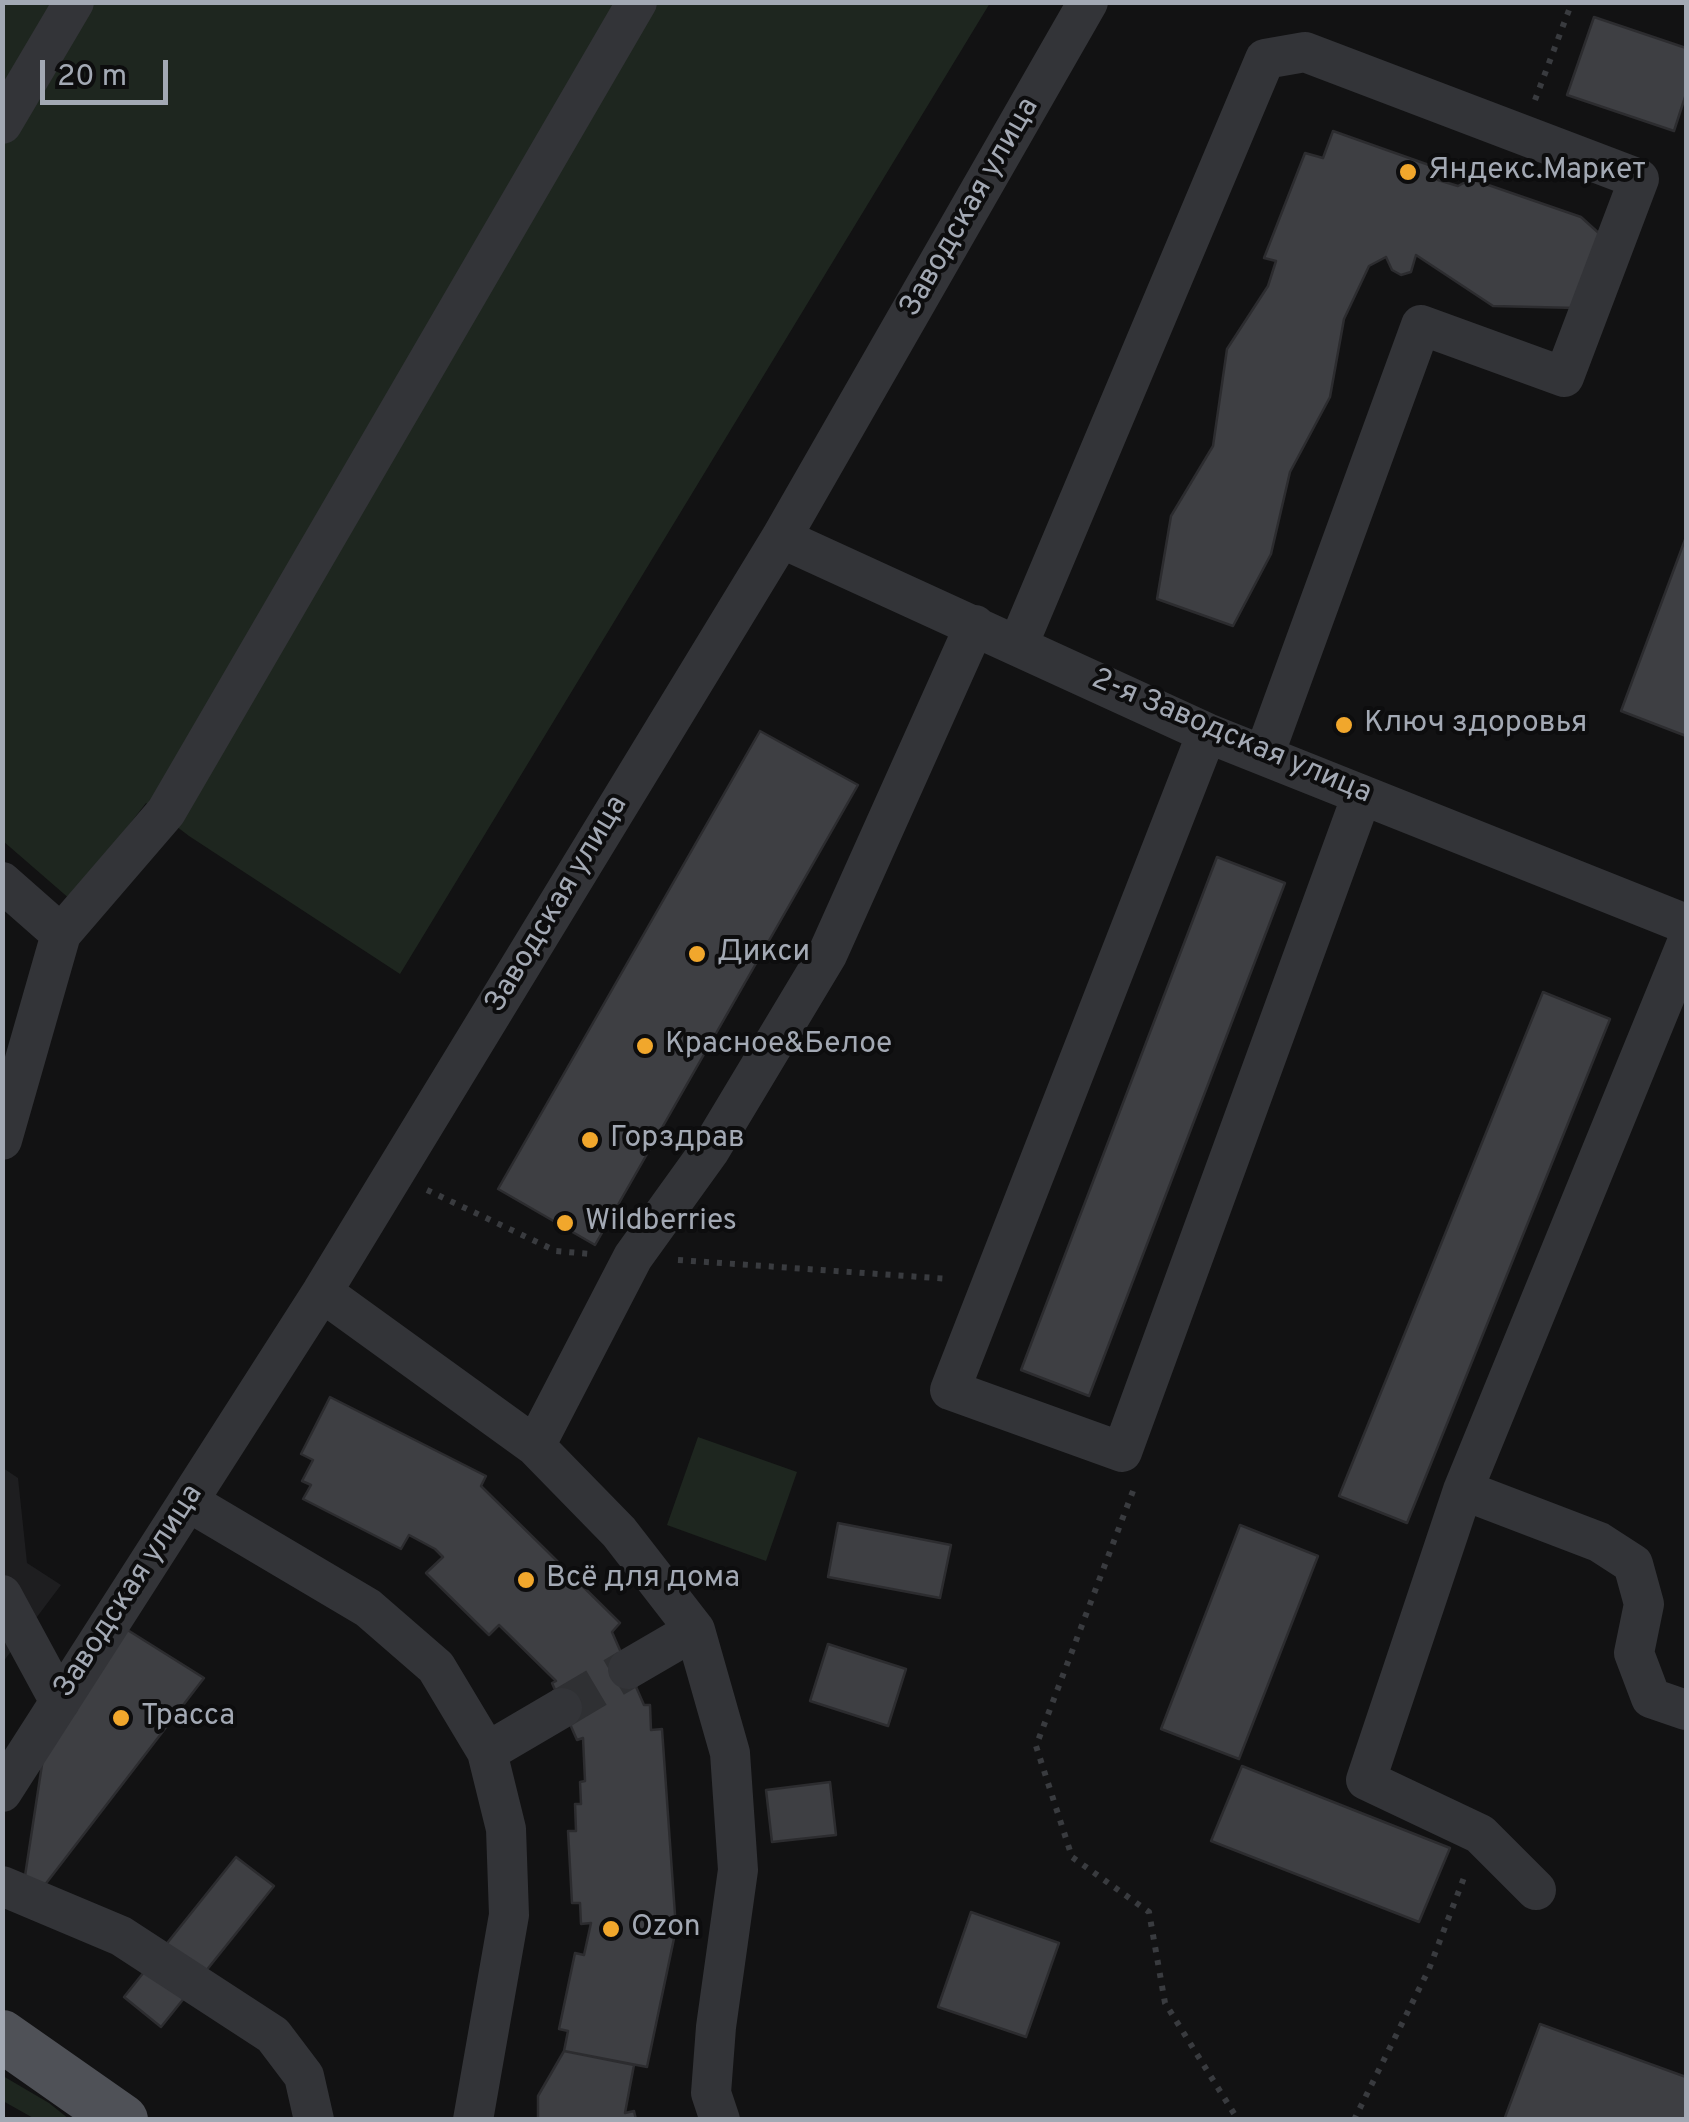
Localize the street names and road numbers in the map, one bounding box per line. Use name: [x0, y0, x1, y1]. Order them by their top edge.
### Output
street label: Заводская улица: [894, 92, 1048, 324]
street label: 2-я Заводская улица: [1086, 663, 1376, 813]
street label: Заводская улица: [479, 790, 637, 1020]
street label: Заводская улица: [48, 1479, 212, 1705]

